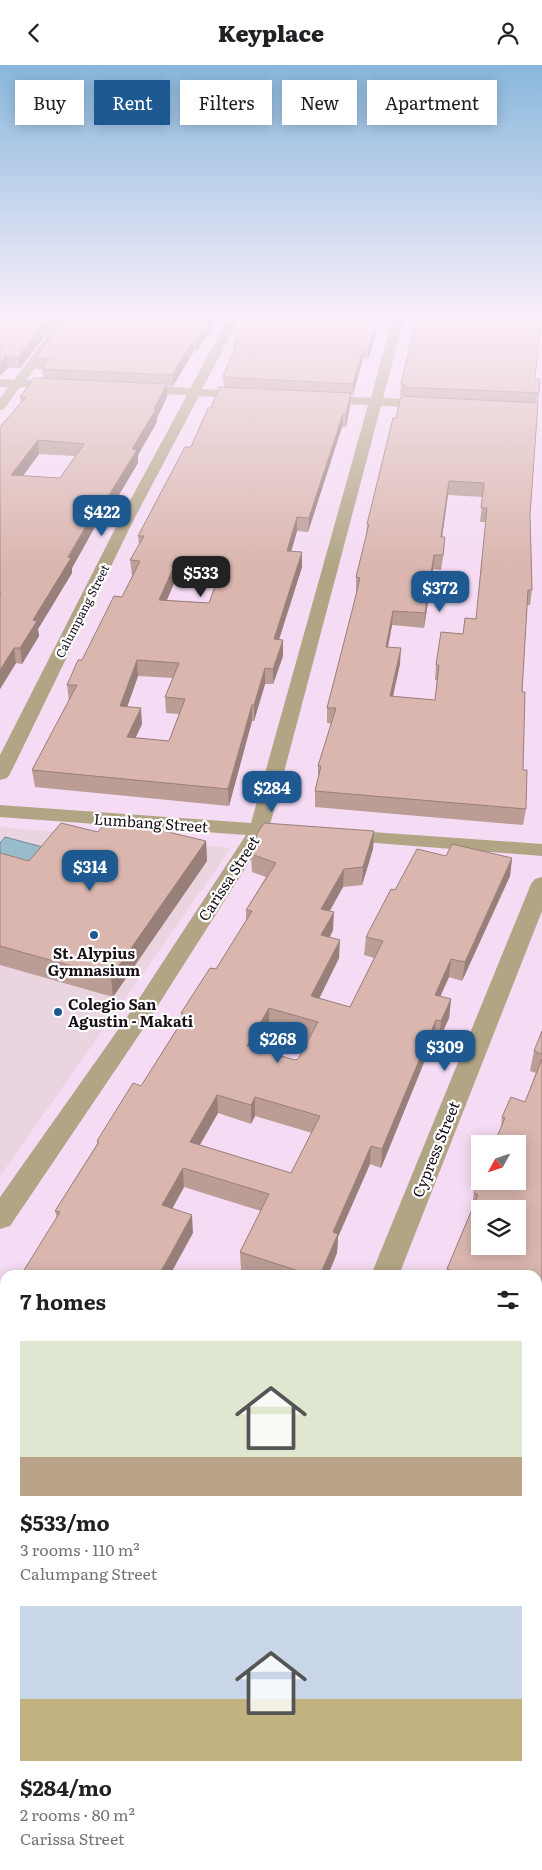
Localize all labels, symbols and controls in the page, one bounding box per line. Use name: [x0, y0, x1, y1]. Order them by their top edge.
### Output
text: Keyplace: [218, 16, 324, 49]
icon: back: [20, 19, 48, 47]
icon: person: [494, 19, 522, 47]
chip: Buy: [15, 80, 84, 125]
chip: Rent: [94, 80, 170, 125]
chip: Filters: [180, 80, 272, 125]
chip: New: [282, 80, 357, 125]
chip: Apartment: [367, 80, 497, 125]
pin: $422: [72, 495, 132, 537]
text: $422: [84, 499, 120, 523]
pin: $533: [171, 555, 231, 598]
text: $533: [183, 560, 219, 584]
street label: Calumpang Street: [51, 561, 113, 661]
pin: $372: [410, 571, 470, 613]
text: $372: [422, 575, 458, 599]
pin: $284: [242, 771, 302, 813]
text: $284: [253, 775, 291, 799]
street label: Lumbang Street: [93, 807, 209, 837]
street label: Carissa Street: [192, 831, 264, 925]
pin: $314: [60, 849, 120, 892]
text: $314: [73, 854, 107, 878]
marker: St. Alypius Gymnasium: [88, 929, 100, 941]
place label: St. Alypius Gymnasium: [48, 941, 140, 981]
place label: Colegio San Agustin - Makati: [68, 992, 194, 1032]
marker: Colegio San Agustin - Makati: [52, 1006, 64, 1018]
pin: $268: [248, 1021, 308, 1064]
text: $268: [260, 1026, 296, 1050]
pin: $309: [415, 1029, 475, 1072]
text: $309: [426, 1034, 464, 1058]
street label: Cypress Street: [405, 1097, 465, 1201]
north arrow: [471, 1135, 526, 1190]
map controls: [471, 1135, 526, 1255]
button: layers: [471, 1200, 526, 1255]
text: 7 homes: [20, 1285, 106, 1316]
icon: filters: [494, 1286, 522, 1314]
icon: home: [226, 1373, 316, 1463]
text: $533/mo: [20, 1506, 110, 1537]
text: 3 rooms · 110 m²: [20, 1537, 140, 1561]
text: Calumpang Street: [20, 1561, 157, 1585]
icon: home: [226, 1638, 316, 1728]
text: $284/mo: [20, 1771, 112, 1802]
text: 2 rooms · 80 m²: [20, 1802, 135, 1826]
text: Carissa Street: [20, 1826, 124, 1850]

